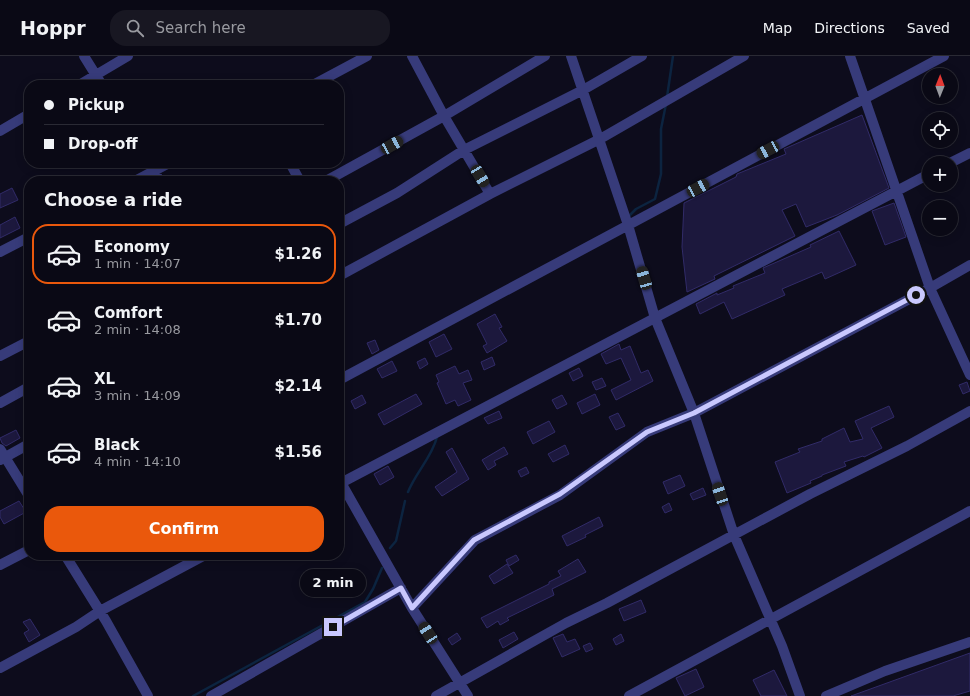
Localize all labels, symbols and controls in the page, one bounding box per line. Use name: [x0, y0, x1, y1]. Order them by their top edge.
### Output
search box: [110, 10, 390, 46]
text: Hoppr: [20, 17, 86, 39]
icon: search: [124, 17, 146, 39]
text: Search here: [156, 19, 246, 37]
text: Map: [763, 20, 792, 36]
text: Directions: [814, 20, 885, 36]
text: Saved: [907, 20, 950, 36]
north arrow: [922, 68, 958, 104]
map controls: [922, 68, 958, 236]
text: Pickup: [68, 96, 124, 114]
button: locate: [922, 112, 958, 148]
car: [379, 134, 405, 156]
text: Drop-off: [68, 135, 138, 153]
car: [755, 139, 781, 161]
button: +: [922, 156, 958, 192]
car: [469, 163, 491, 189]
car: [685, 177, 711, 199]
text: Choose a ride: [44, 189, 183, 210]
button: −: [922, 200, 958, 236]
icon: car: [46, 236, 82, 272]
text: Economy: [94, 238, 170, 256]
text: $1.26: [275, 245, 322, 263]
text: 1 min · 14:07: [94, 256, 181, 271]
car: [635, 265, 653, 291]
route start: [907, 286, 925, 304]
icon: car: [46, 302, 82, 338]
text: Comfort: [94, 304, 162, 322]
text: $1.70: [275, 311, 322, 329]
text: 2 min · 14:08: [94, 322, 181, 337]
icon: car: [46, 368, 82, 404]
text: XL: [94, 370, 115, 388]
text: $2.14: [275, 377, 322, 395]
text: 3 min · 14:09: [94, 388, 181, 403]
icon: car: [46, 434, 82, 470]
text: Black: [94, 436, 140, 454]
text: $1.56: [275, 443, 322, 461]
text: 4 min · 14:10: [94, 454, 181, 469]
car: [711, 481, 729, 507]
button: Confirm: [44, 506, 324, 552]
callout: 2 min: [300, 569, 366, 597]
text: 2 min: [313, 575, 353, 590]
route end: [324, 618, 342, 636]
car: [416, 620, 440, 646]

